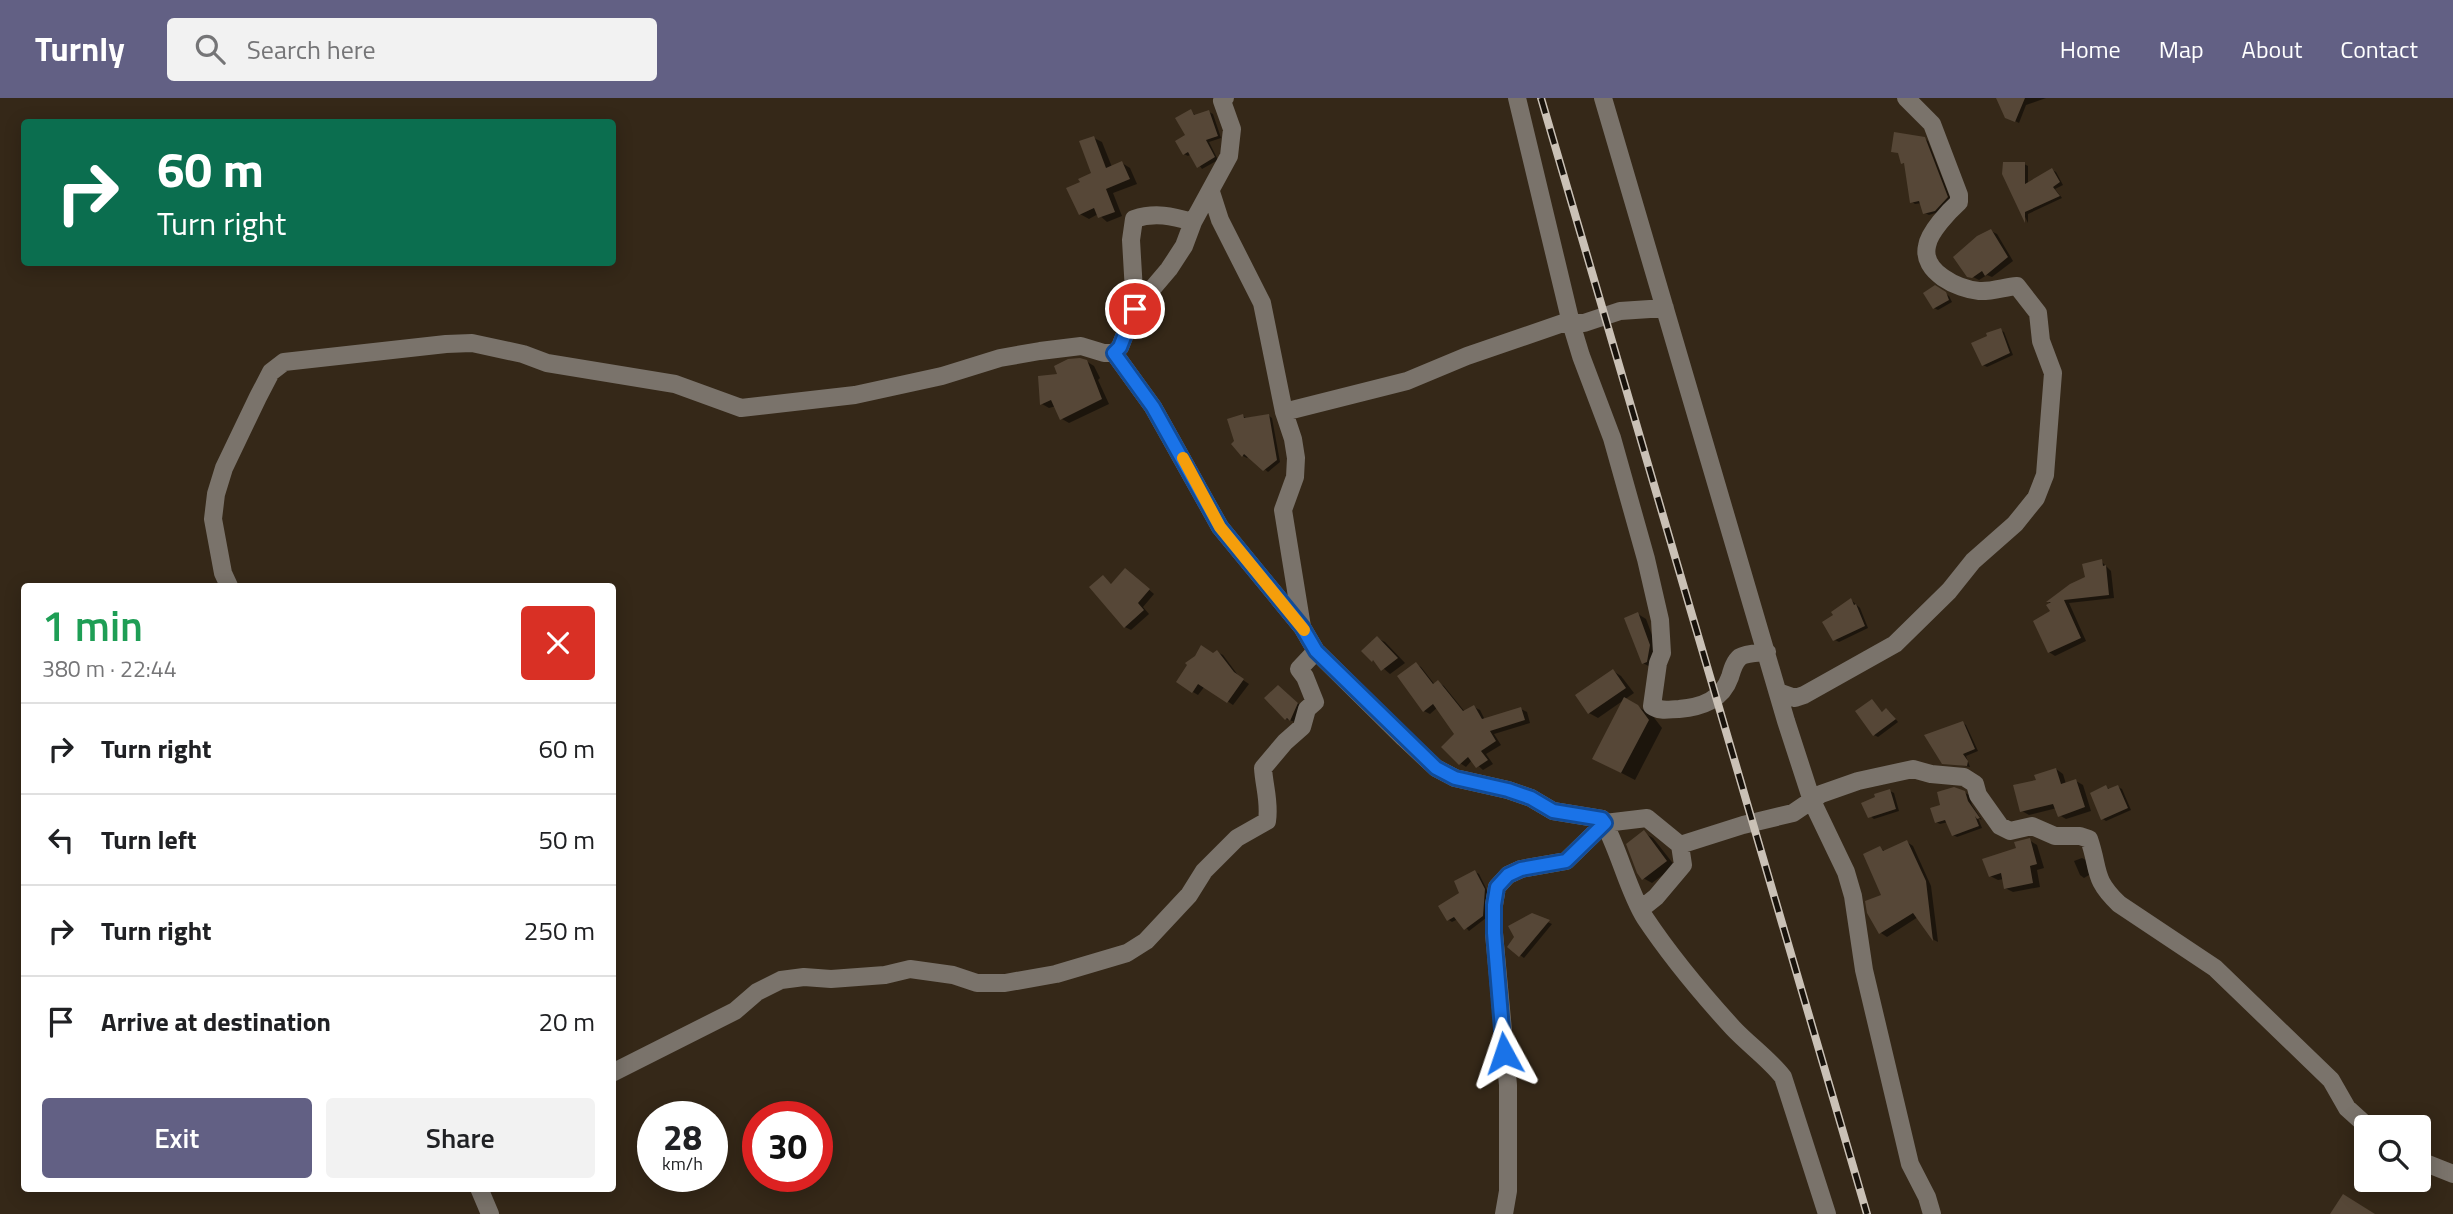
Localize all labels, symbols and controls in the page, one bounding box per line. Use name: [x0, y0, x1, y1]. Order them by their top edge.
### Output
search box: [167, 18, 657, 81]
text: Turnly: [35, 24, 125, 74]
icon: search: [191, 30, 229, 68]
text: Search here: [247, 30, 376, 69]
text: Home: [2060, 31, 2121, 67]
text: Map: [2159, 31, 2204, 67]
text: About: [2242, 31, 2302, 67]
text: Contact: [2340, 31, 2418, 67]
text: 60 m: [157, 131, 264, 206]
icon: right: [42, 147, 133, 238]
text: Turn right: [157, 199, 286, 247]
pin: [1105, 279, 1165, 339]
icon: arrive: [1116, 290, 1154, 328]
text: 1 min: [42, 593, 143, 657]
button: close: [521, 606, 595, 680]
text: 380 m · 22:44: [42, 651, 177, 686]
text: Turn right: [101, 729, 212, 768]
text: 60 m: [538, 729, 595, 768]
icon: right: [42, 730, 80, 768]
text: Turn left: [101, 820, 196, 859]
text: 50 m: [538, 820, 595, 859]
icon: left: [42, 821, 80, 859]
text: Turn right: [101, 911, 212, 950]
text: 250 m: [524, 911, 595, 950]
icon: right: [42, 912, 80, 950]
text: Arrive at destination: [101, 1002, 331, 1041]
text: 20 m: [538, 1002, 595, 1041]
icon: arrive: [42, 1003, 80, 1041]
position arrow: [1467, 1016, 1541, 1090]
button: Exit: [42, 1098, 312, 1178]
button: Share: [326, 1098, 595, 1178]
speed limit sign: 30: [742, 1101, 833, 1192]
text: 28: [663, 1110, 702, 1164]
map controls: [2354, 1115, 2431, 1192]
button: search: [2354, 1115, 2431, 1192]
text: km/h: [662, 1150, 703, 1177]

